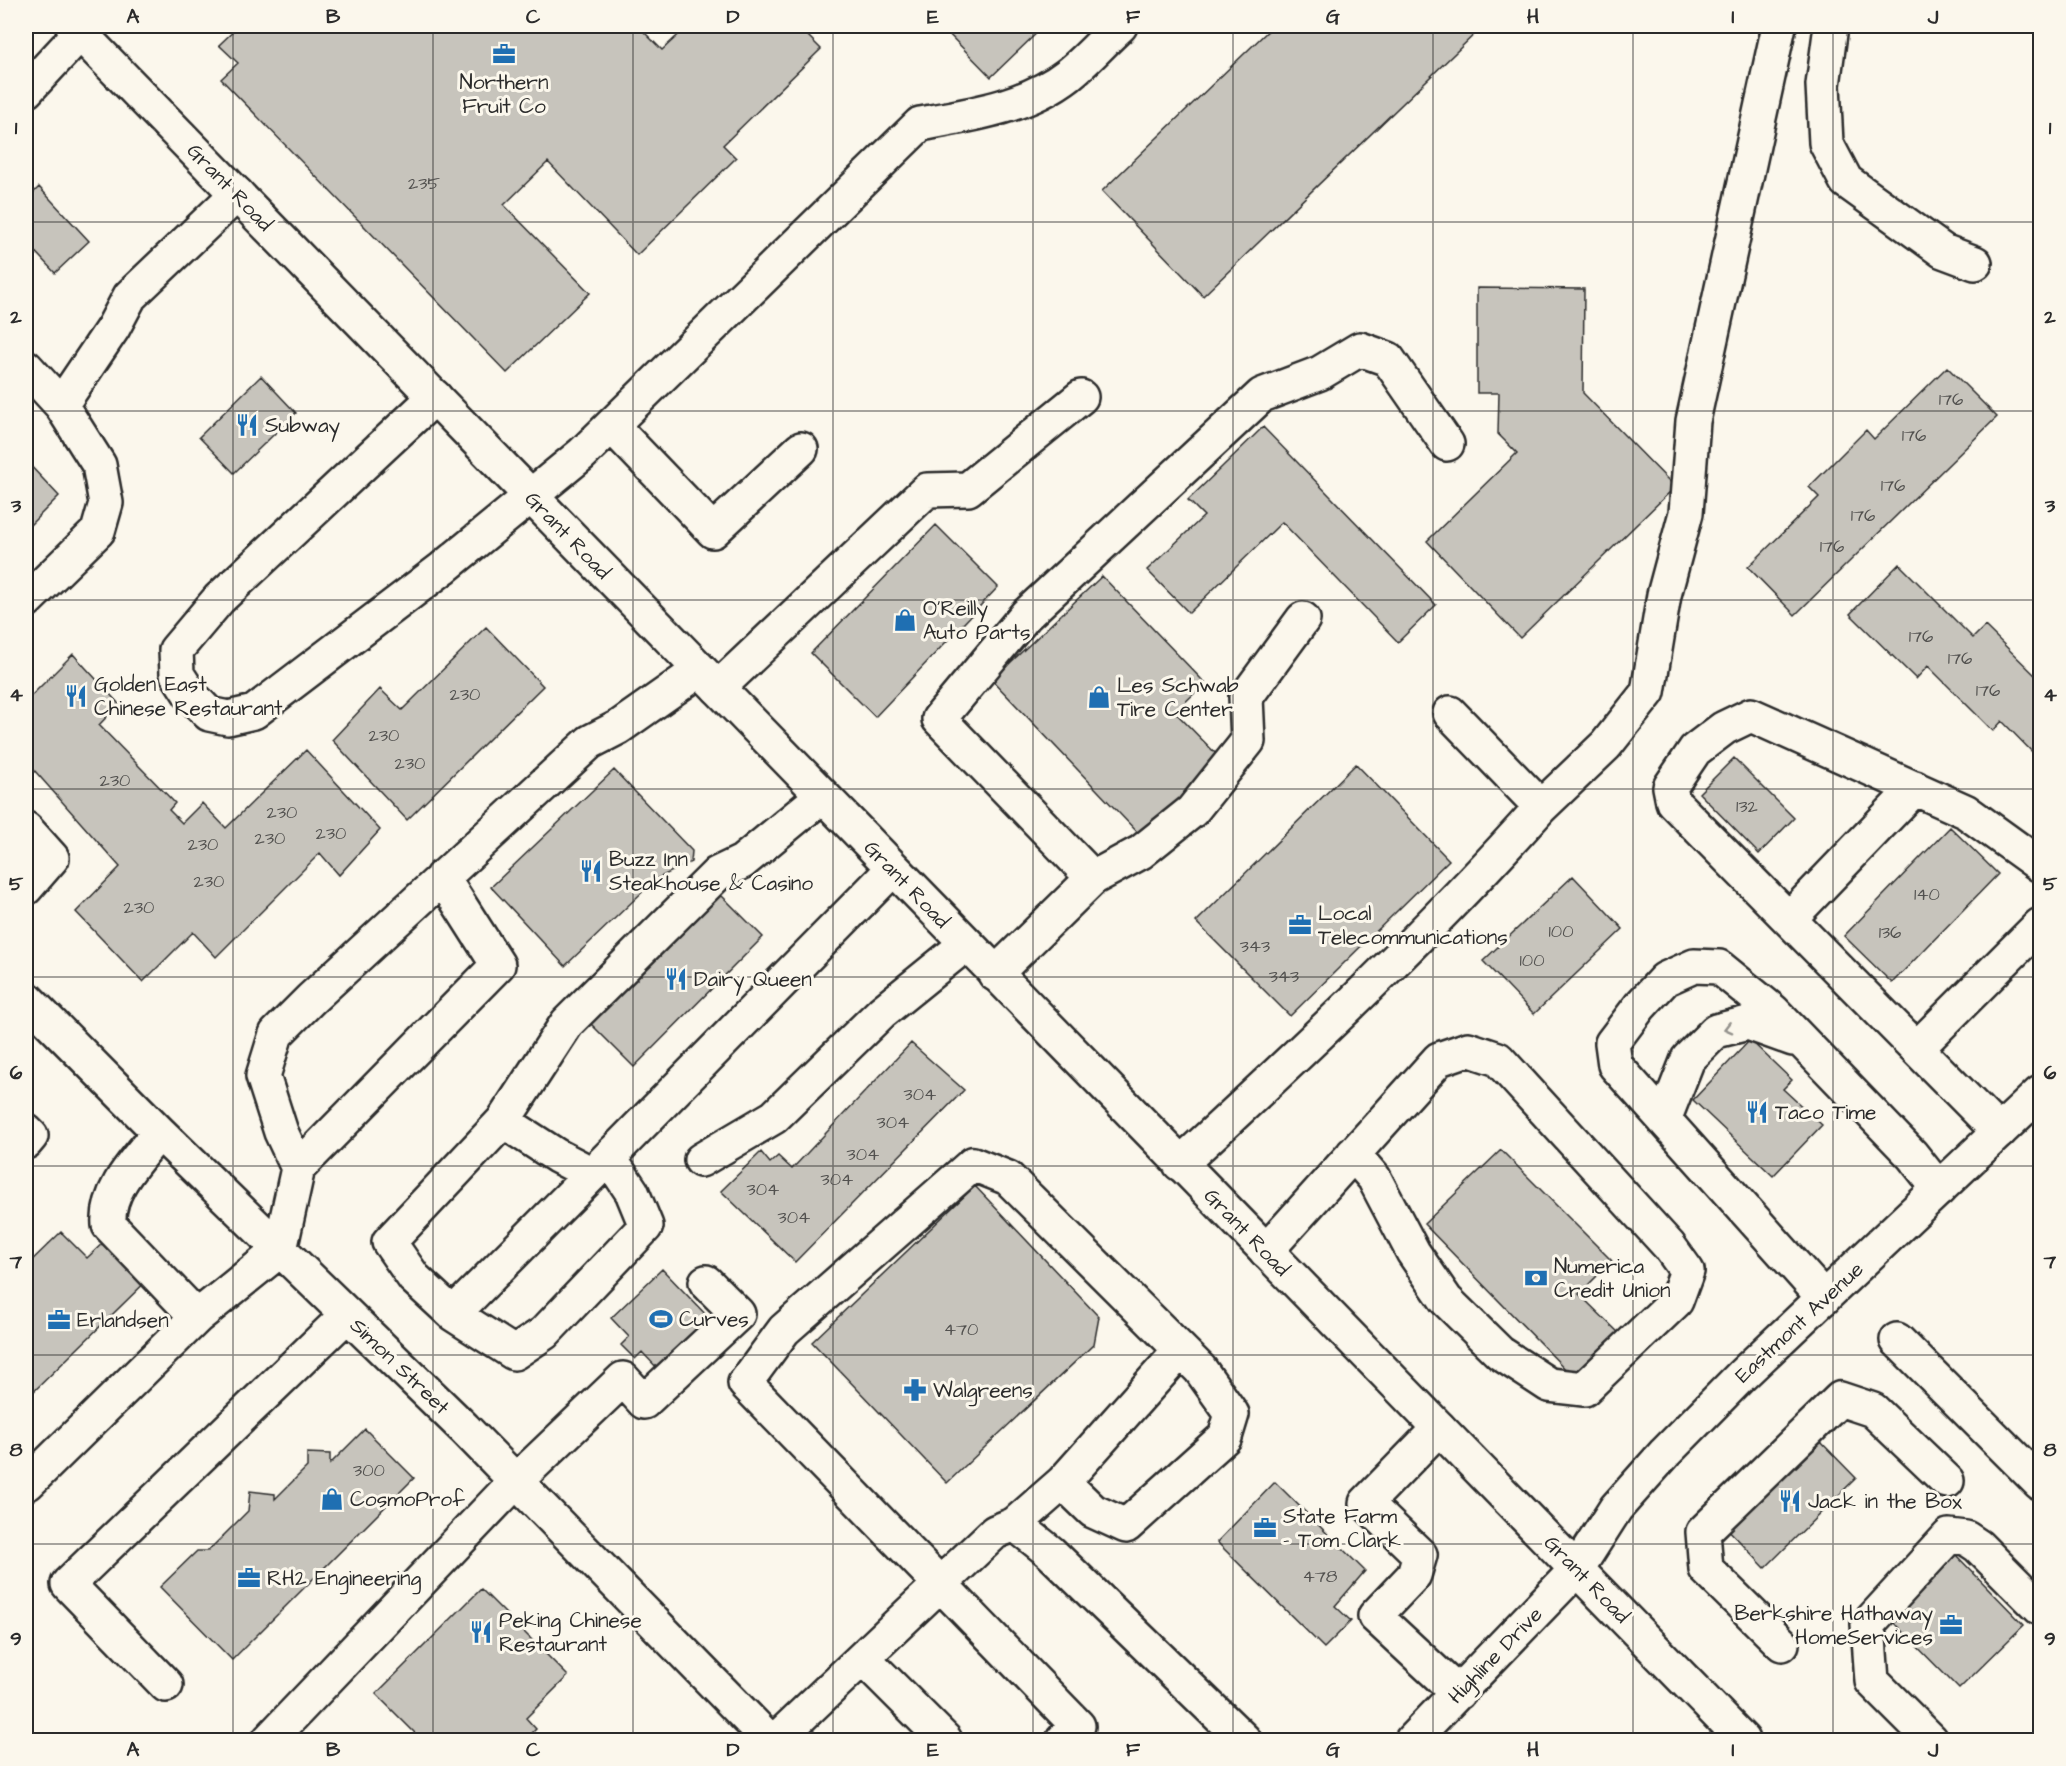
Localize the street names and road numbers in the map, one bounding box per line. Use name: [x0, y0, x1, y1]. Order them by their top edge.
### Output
street label: Grant Road: [180, 137, 279, 238]
street label: Grant Road: [518, 485, 617, 586]
street label: Grant Road: [857, 834, 956, 935]
street label: Grant Road: [1197, 1182, 1296, 1283]
street label: Eastmont Avenue: [1729, 1255, 1870, 1390]
street label: Simon Street: [343, 1311, 456, 1422]
street label: Grant Road: [1537, 1529, 1636, 1630]
street label: Highline Drive: [1442, 1600, 1550, 1712]

